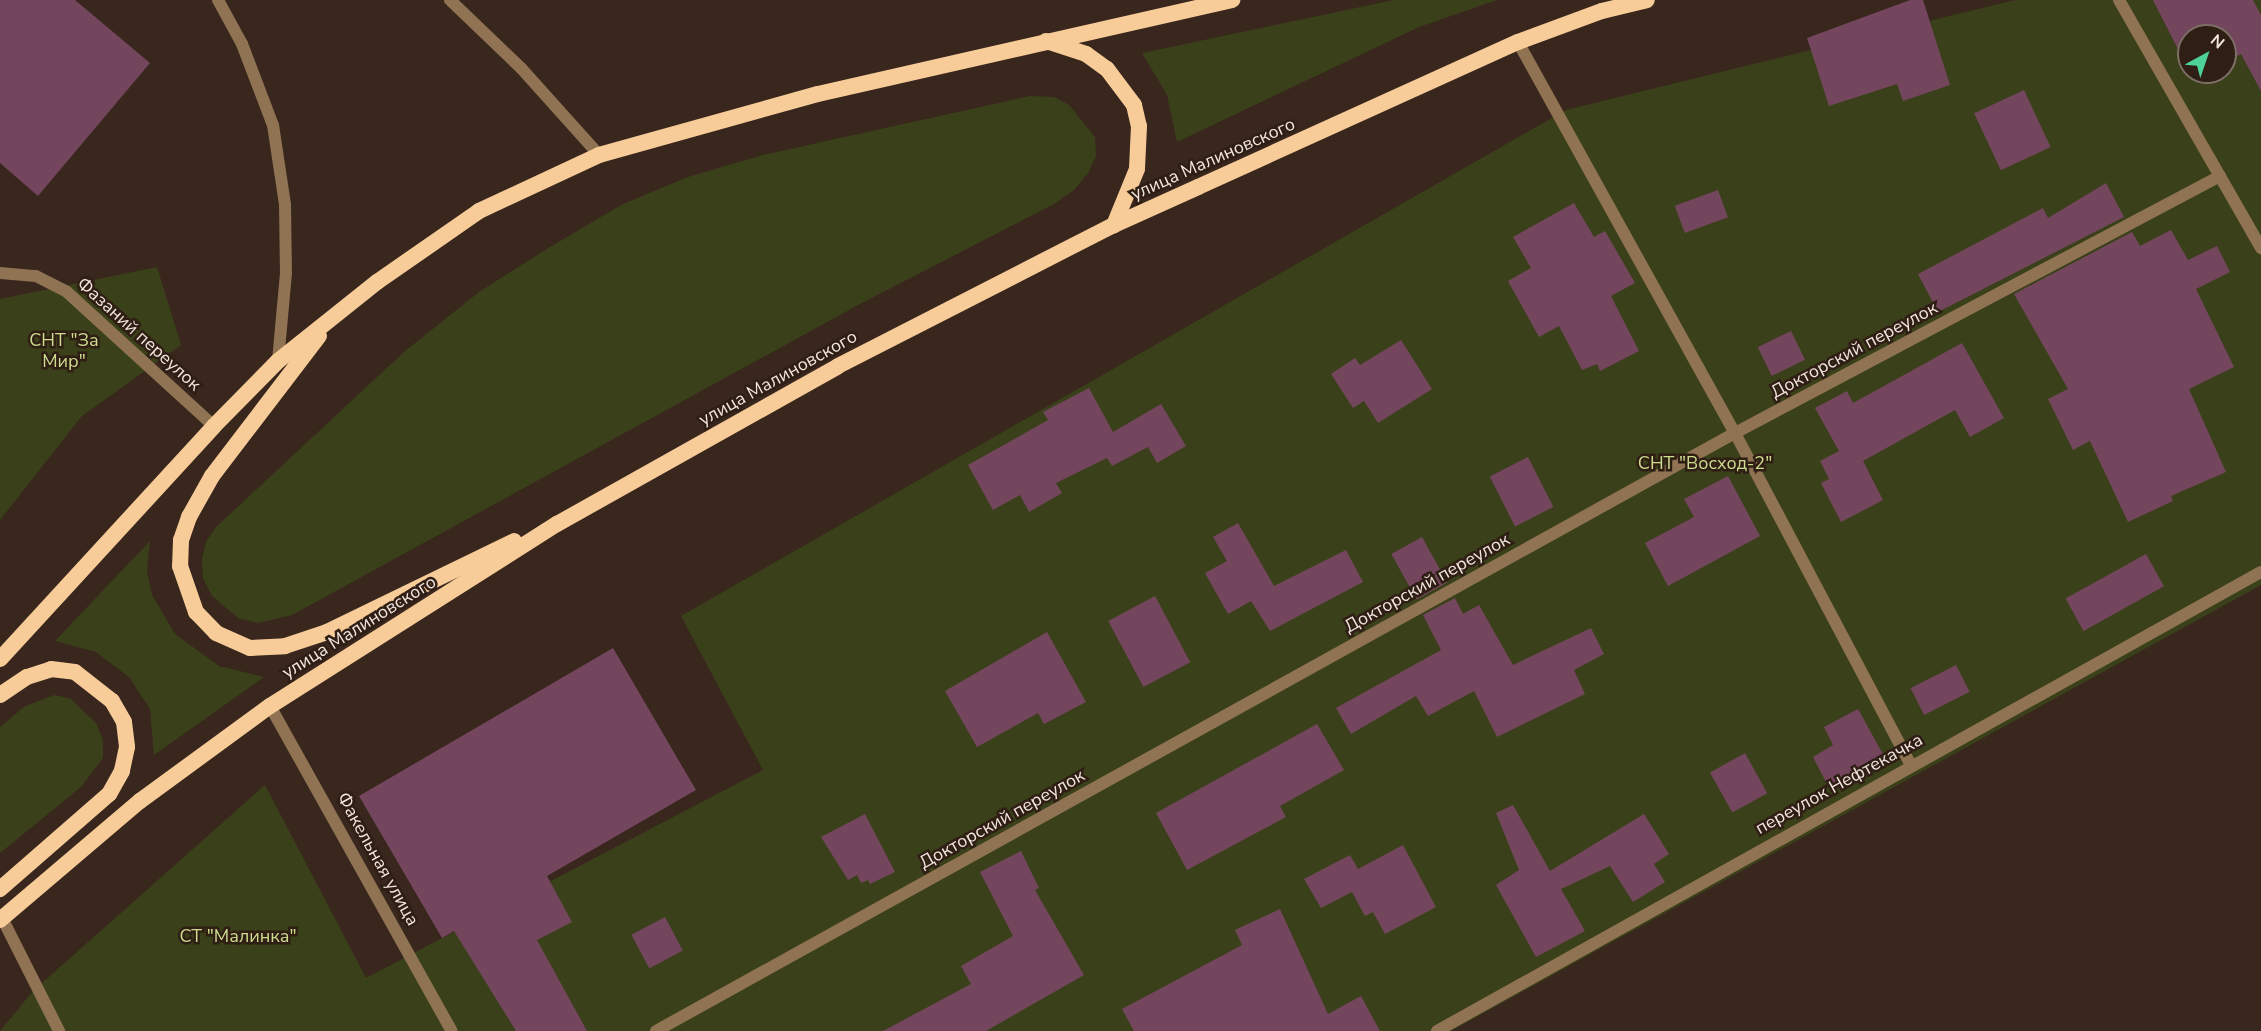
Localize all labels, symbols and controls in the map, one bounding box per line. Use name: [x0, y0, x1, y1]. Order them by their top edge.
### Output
north arrow: [2177, 24, 2237, 84]
text: N: [2206, 29, 2229, 54]
street label: улица Малиновского: [1128, 113, 1298, 205]
street label: Фазаний переулок: [73, 273, 205, 395]
street label: Докторский переулок: [1767, 297, 1941, 403]
street label: улица Малиновского: [695, 326, 861, 430]
park label: СНТ "За Мир": [29, 330, 99, 372]
park label: СНТ "Восход-2": [1638, 452, 1772, 474]
street label: Докторский переулок: [1341, 529, 1513, 637]
street label: улица Малиновского: [278, 571, 440, 683]
street label: переулок Нефтекачка: [1752, 729, 1926, 839]
street label: Докторский переулок: [916, 765, 1088, 873]
street label: Факельная улица: [332, 789, 424, 929]
park label: СТ "Малинка": [179, 925, 297, 947]

